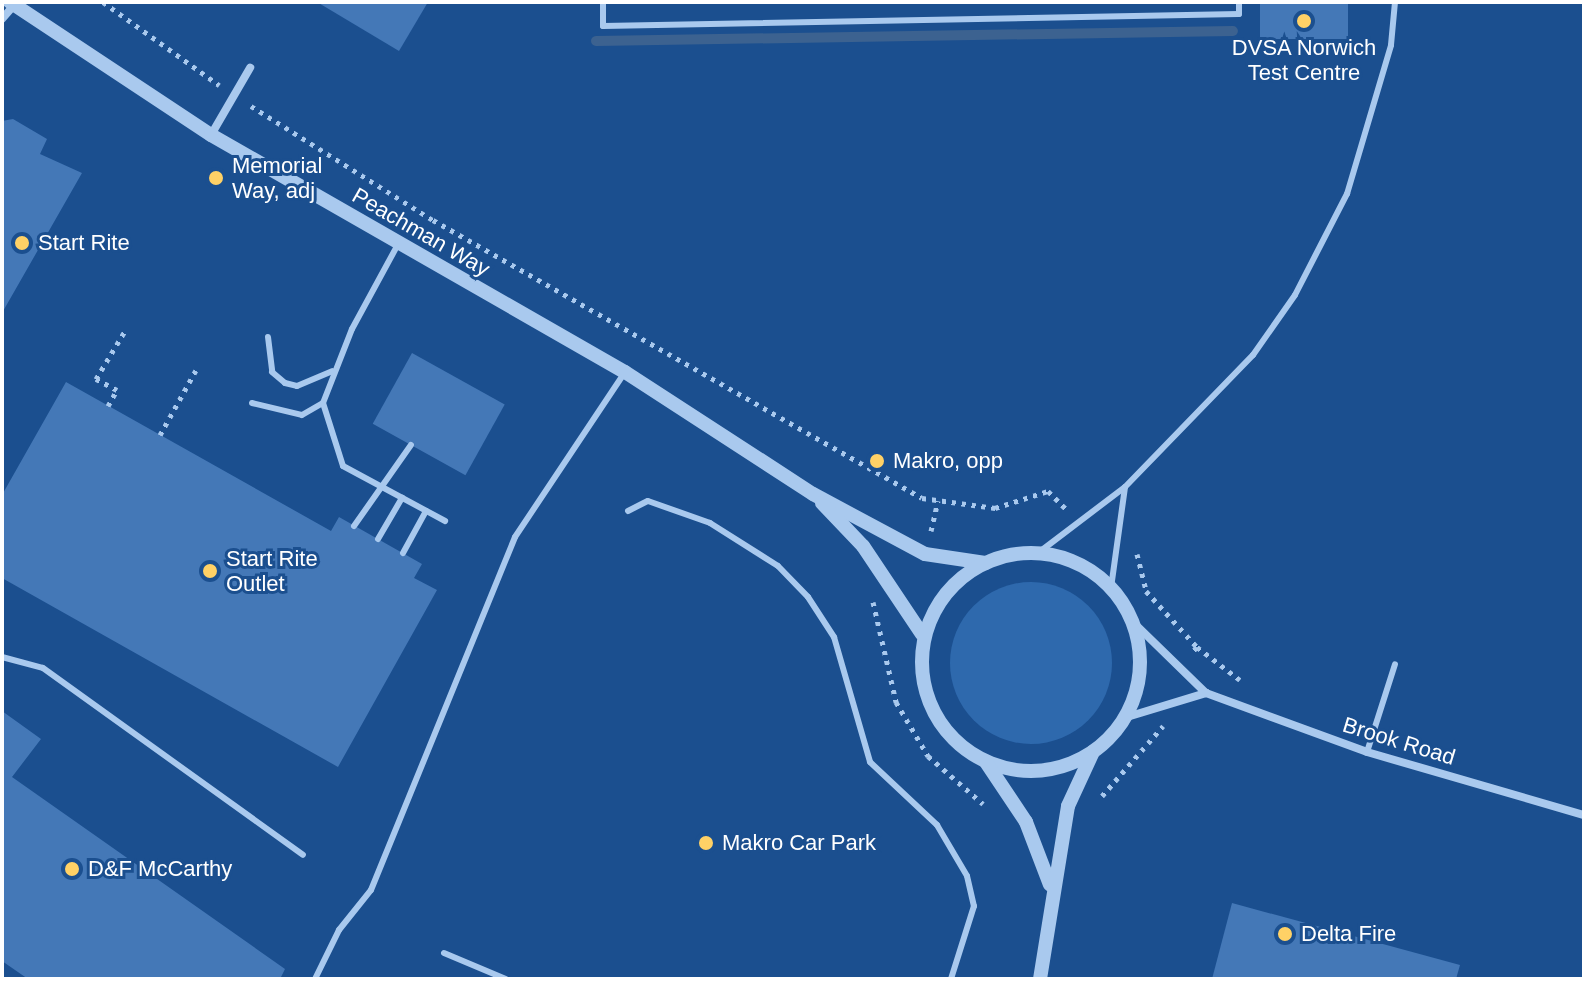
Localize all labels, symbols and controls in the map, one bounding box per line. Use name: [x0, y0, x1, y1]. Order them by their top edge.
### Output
marker: DVSA Norwich Test Centre: [1295, 12, 1313, 30]
place label: DVSA Norwich Test Centre: [1231, 34, 1377, 86]
place label: Memorial Way, adj: [232, 152, 322, 204]
marker: Memorial Way, adj: [207, 169, 225, 187]
street label: Peachman Way: [348, 182, 494, 282]
place label: Start Rite: [38, 230, 130, 256]
marker: Start Rite: [13, 234, 31, 252]
place label: Makro, opp: [893, 448, 1003, 474]
marker: Makro, opp: [868, 452, 886, 470]
place label: Start Rite Outlet: [226, 545, 318, 596]
marker: Start Rite Outlet: [201, 562, 219, 580]
street label: Brook Road: [1340, 711, 1458, 771]
place label: Makro Car Park: [722, 830, 876, 856]
marker: Makro Car Park: [697, 834, 715, 852]
place label: D&F McCarthy: [88, 856, 232, 882]
marker: D&F McCarthy: [63, 860, 81, 878]
place label: Delta Fire: [1301, 921, 1396, 947]
marker: Delta Fire: [1276, 925, 1294, 943]

